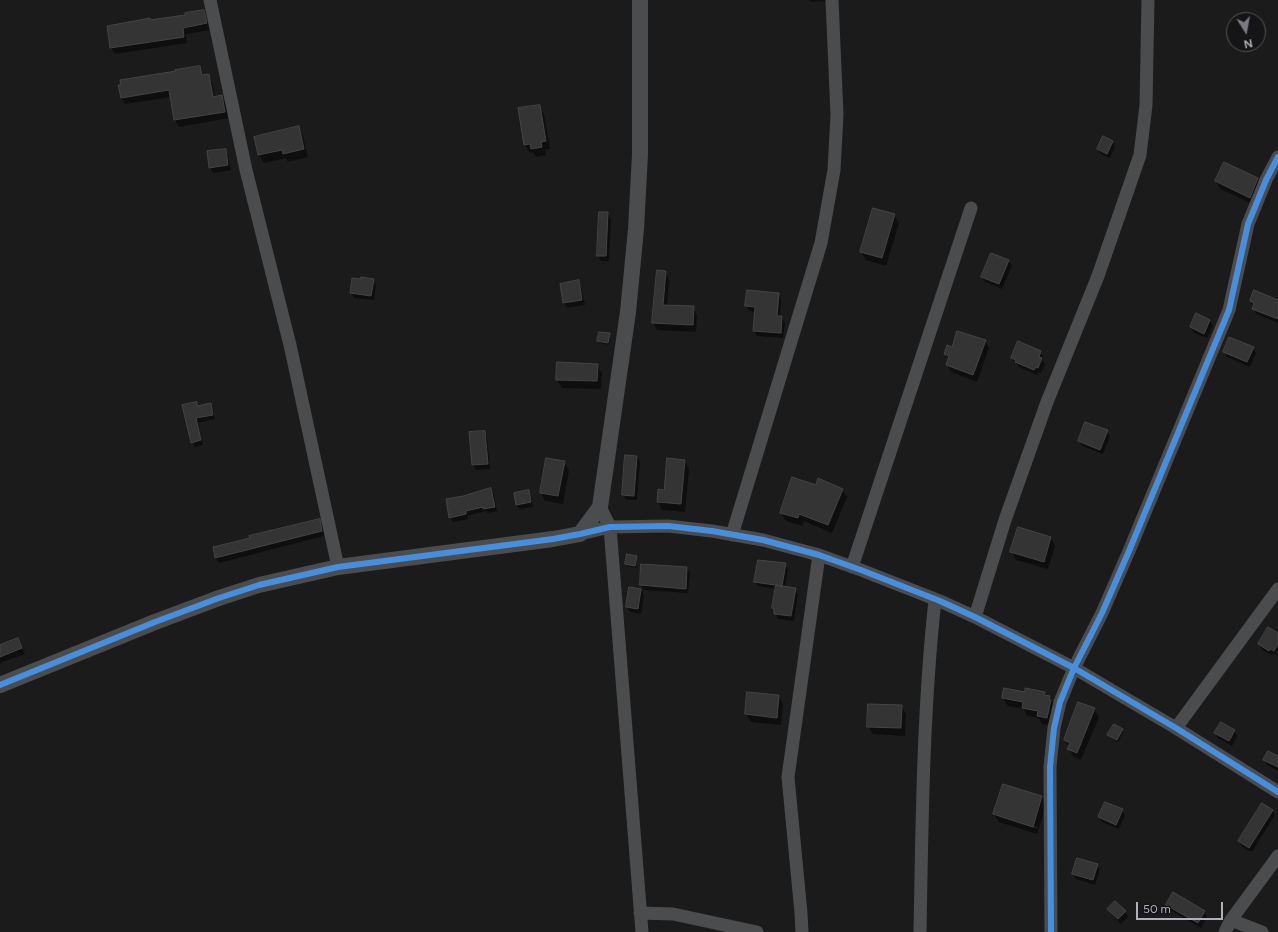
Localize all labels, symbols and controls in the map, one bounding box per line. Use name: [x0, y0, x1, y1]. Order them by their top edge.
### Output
north arrow: [1226, 12, 1266, 52]
text: N: [1243, 36, 1254, 50]
scale bar: [1138, 894, 1225, 920]
text: 50 m: [1143, 902, 1171, 916]

